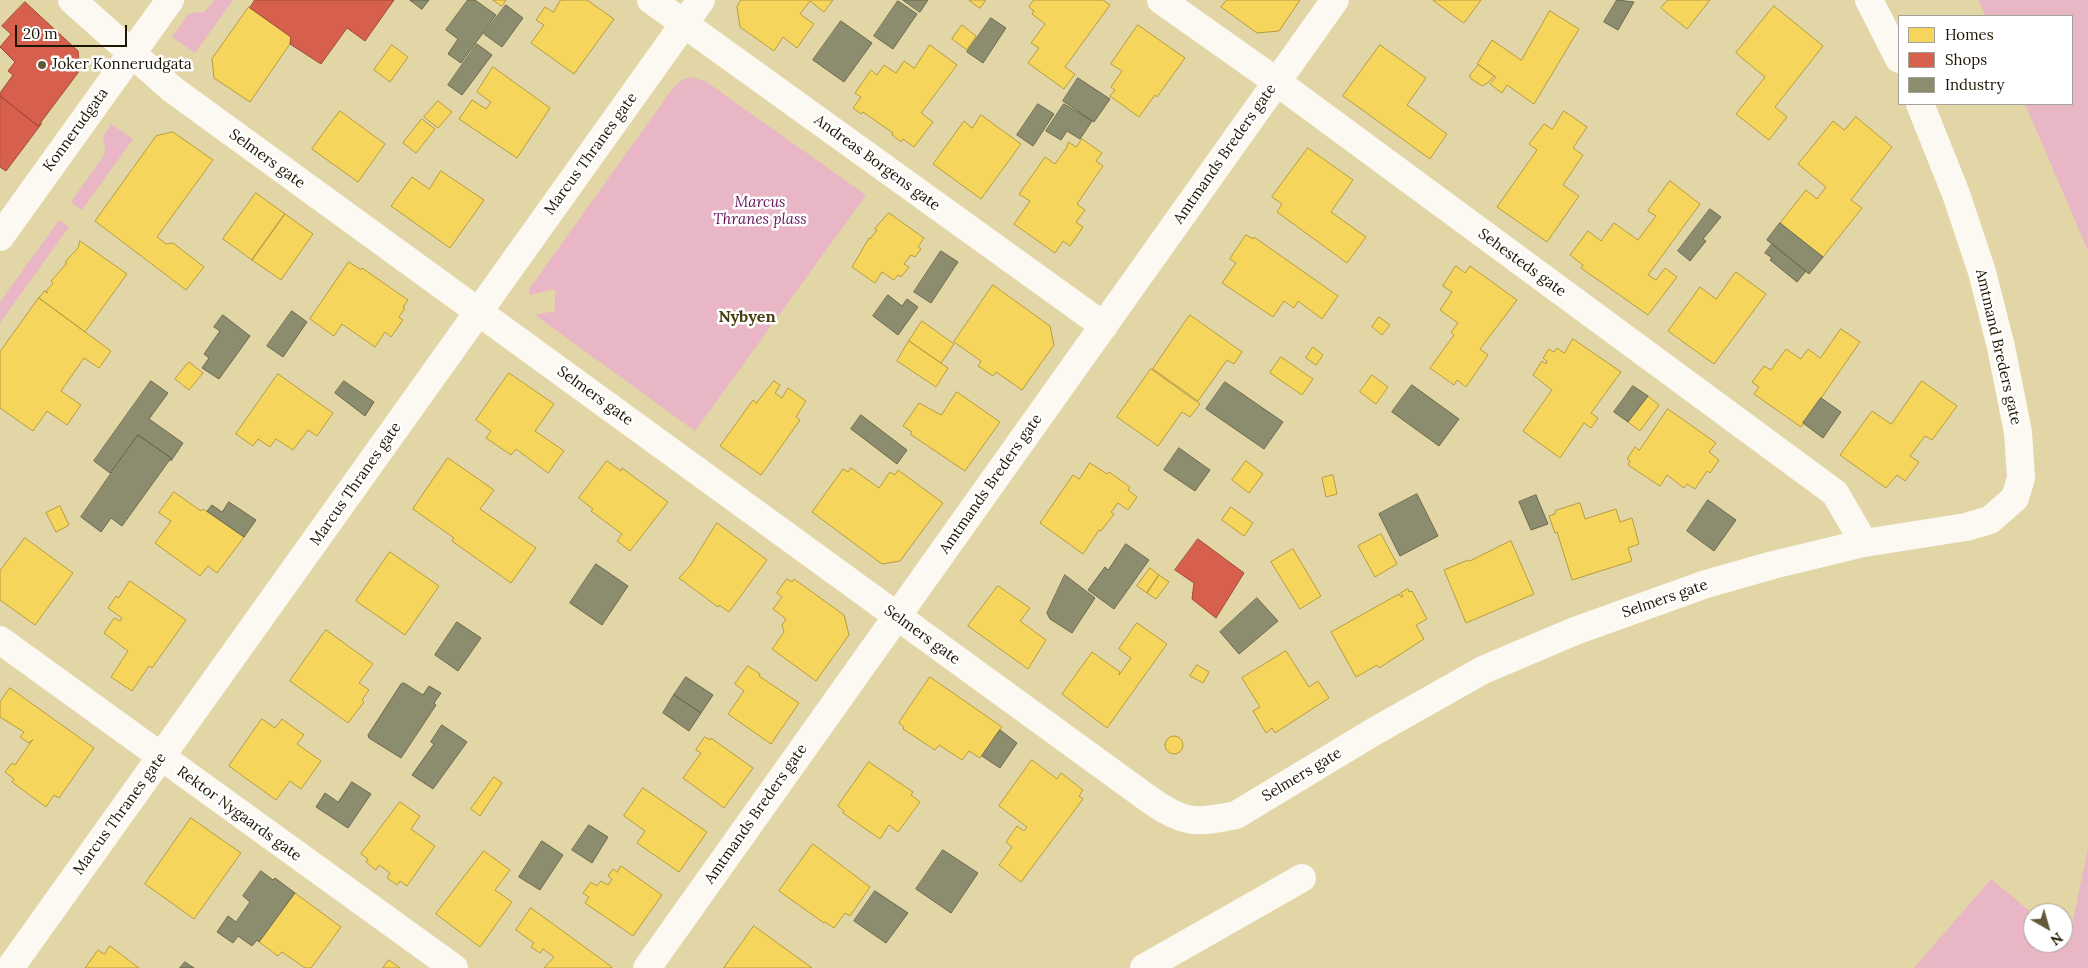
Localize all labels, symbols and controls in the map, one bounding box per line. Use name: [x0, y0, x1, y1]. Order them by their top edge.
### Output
scale bar: [18, 15, 130, 47]
legend: [1898, 15, 2073, 105]
text: 20 m: [23, 24, 58, 43]
text: Homes: [1945, 25, 1994, 44]
text: Shops: [1945, 50, 1987, 69]
place label: Joker Konnerudgata: [52, 56, 192, 74]
marker: Joker Konnerudgata: [36, 59, 48, 71]
text: Industry: [1945, 75, 2004, 94]
street label: Amtmands Breders gate: [1170, 81, 1280, 227]
street label: Konnerudgata: [40, 85, 112, 175]
street label: Marcus Thranes gate: [541, 89, 641, 219]
street label: Andreas Borgens gate: [810, 111, 944, 215]
street label: Selmers gate: [226, 125, 308, 193]
park label: Marcus Thranes plass: [713, 194, 807, 229]
street label: Sehesteds gate: [1475, 225, 1569, 301]
street label: Amtmand Breders gate: [1971, 267, 2025, 427]
district label: Nybyen: [718, 307, 776, 327]
street label: Selmers gate: [554, 362, 636, 430]
street label: Amtmands Breders gate: [936, 411, 1046, 557]
street label: Marcus Thranes gate: [307, 419, 405, 549]
street label: Selmers gate: [1620, 576, 1710, 622]
street label: Selmers gate: [881, 601, 963, 669]
street label: Amtmands Breders gate: [701, 741, 811, 887]
street label: Selmers gate: [1259, 744, 1345, 806]
street label: Marcus Thranes gate: [70, 749, 170, 879]
street label: Rektor Nygaards gate: [173, 763, 305, 865]
north arrow: [2023, 903, 2073, 953]
text: N: [2047, 929, 2066, 949]

